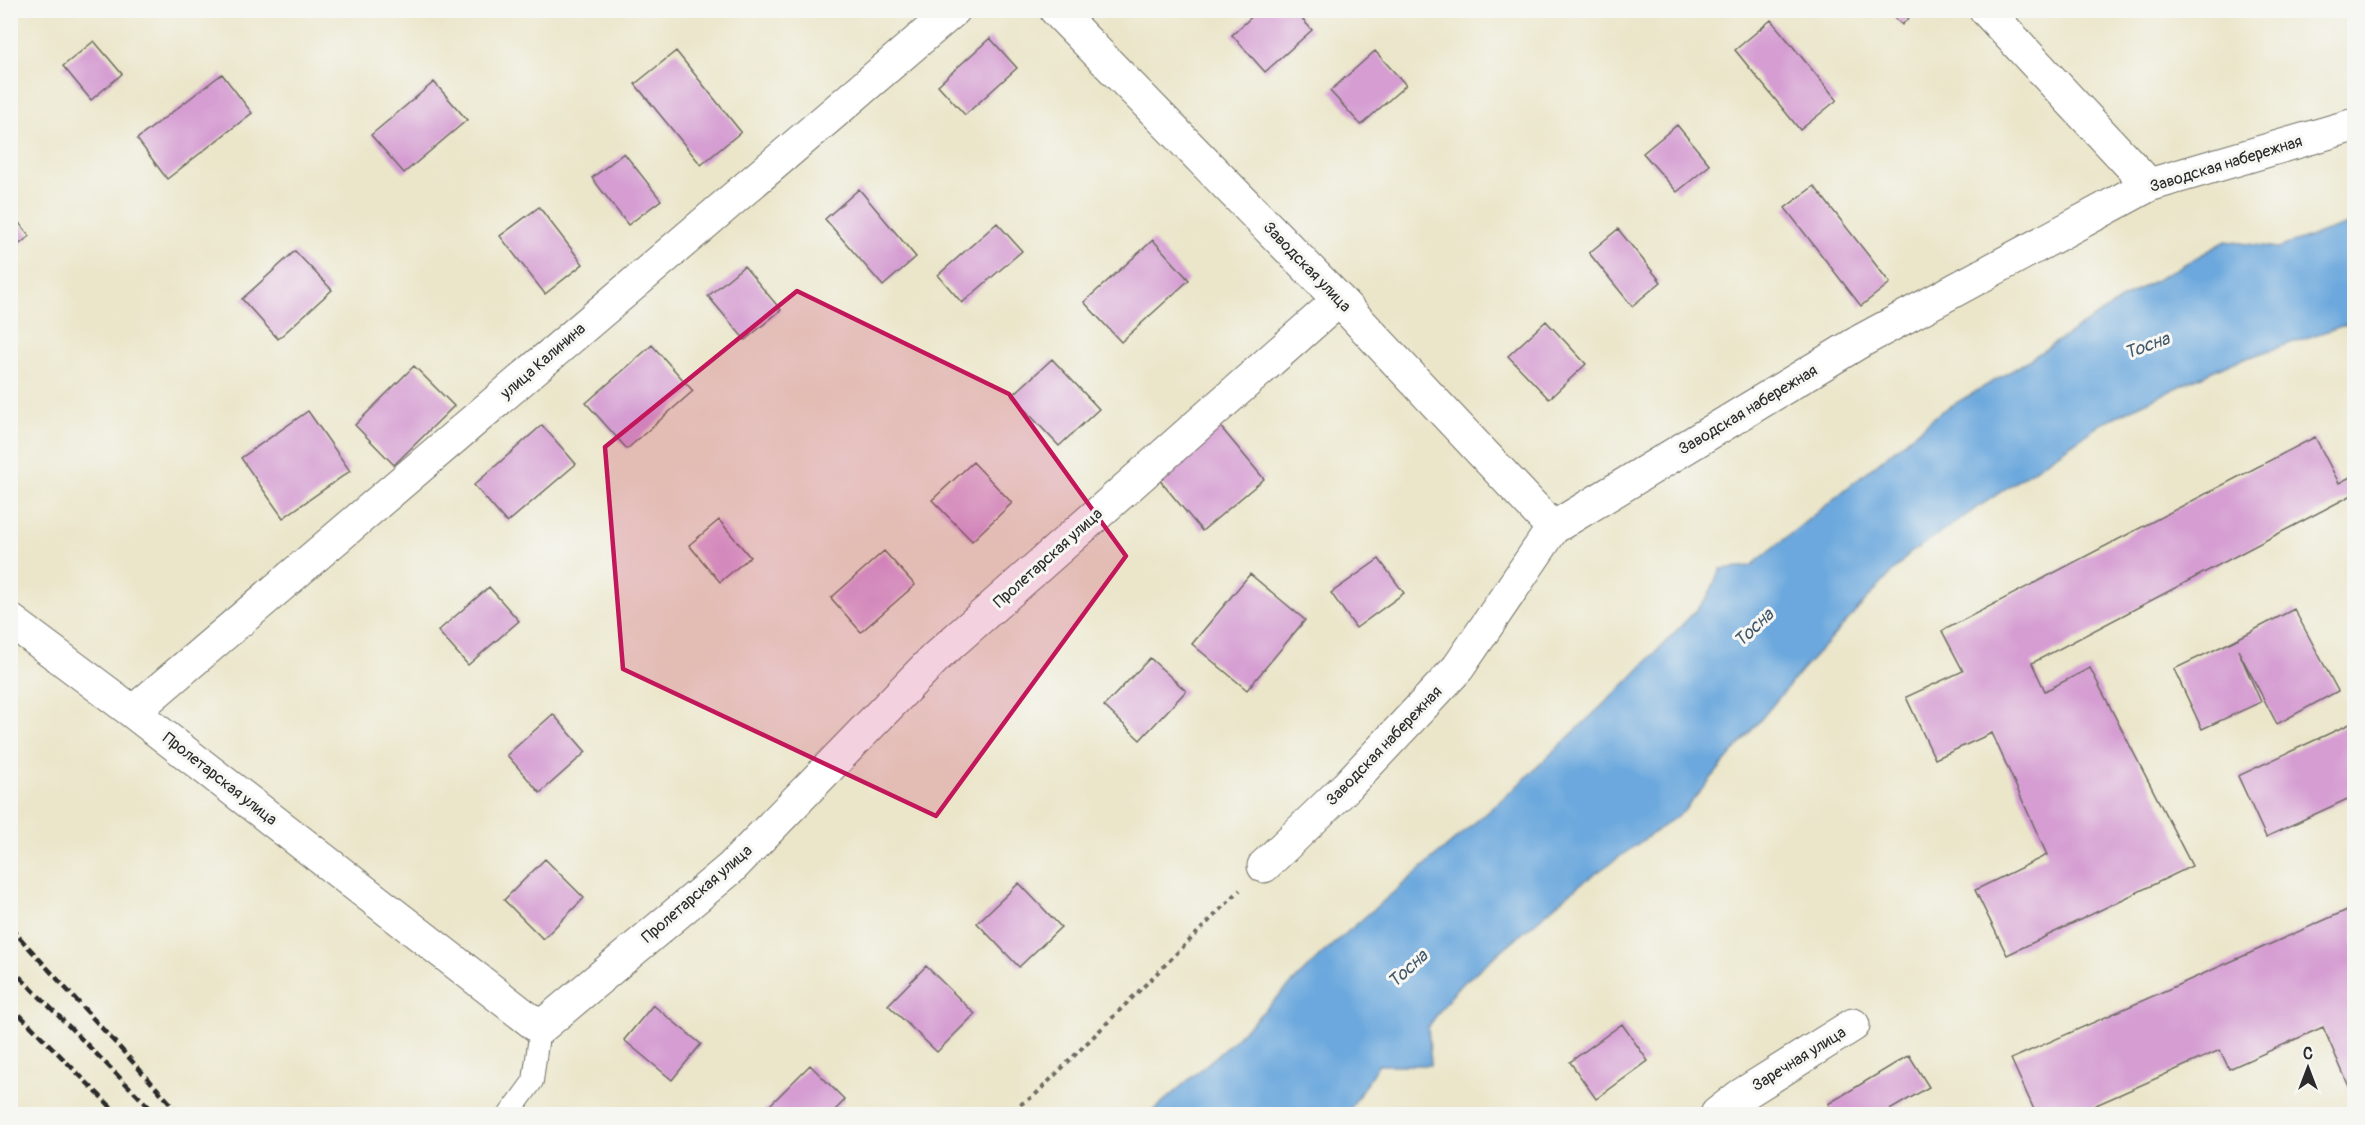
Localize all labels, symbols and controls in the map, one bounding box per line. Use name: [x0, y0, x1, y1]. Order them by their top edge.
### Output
street label: Заводская набережная: [2147, 131, 2305, 197]
street label: Заводская улица: [1259, 218, 1355, 316]
street label: улица Калинина: [496, 319, 590, 404]
water label: Тосна: [2121, 327, 2174, 365]
street label: Заводская набережная: [1675, 361, 1821, 459]
street label: Пролетарская улица: [989, 504, 1107, 612]
water label: Тосна: [1729, 603, 1780, 652]
street label: Заводская набережная: [1322, 682, 1446, 810]
street label: Пролетарская улица: [159, 728, 281, 830]
street label: Пролетарская улица: [638, 841, 756, 947]
water label: Тосна: [1383, 944, 1434, 993]
street label: Заречная улица: [1748, 1022, 1850, 1096]
north arrow: [2278, 1038, 2338, 1098]
text: С: [2303, 1044, 2313, 1064]

